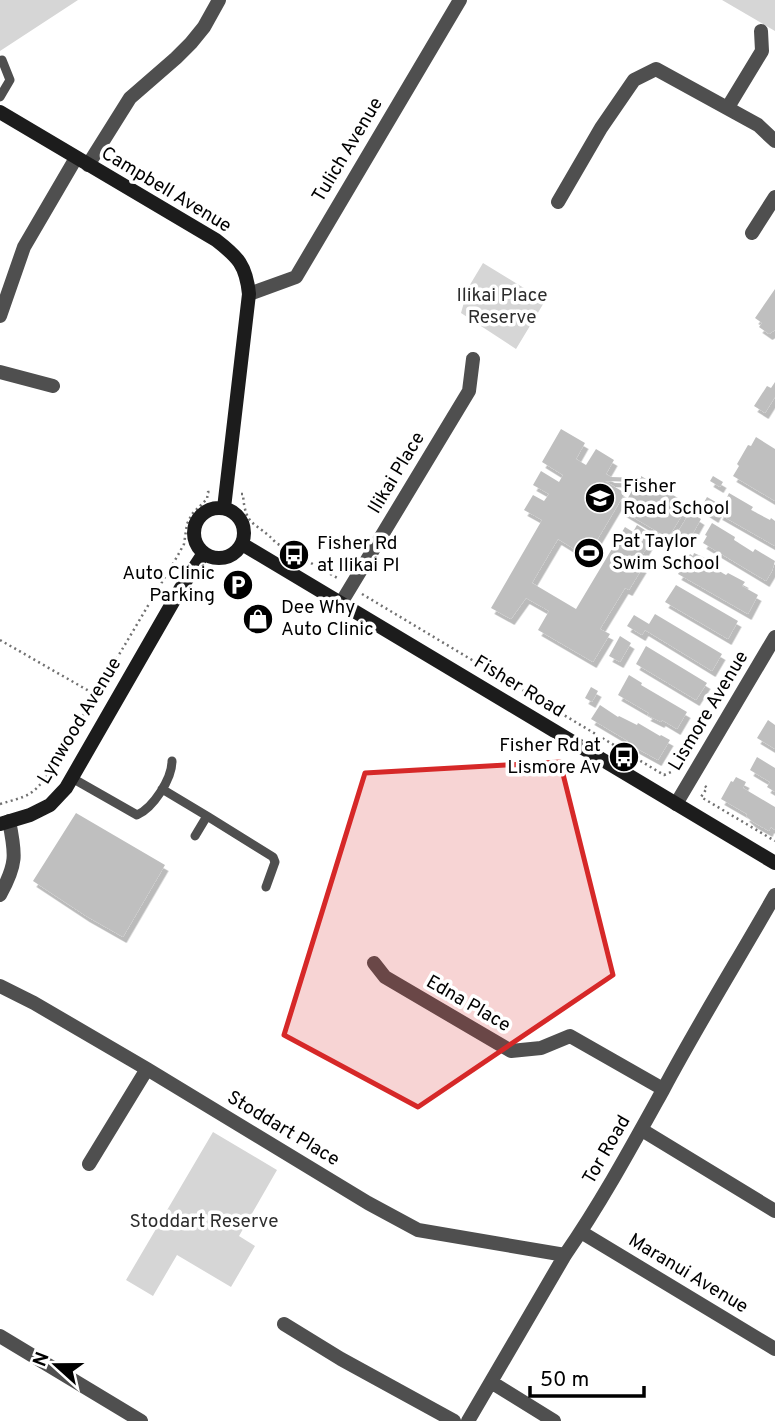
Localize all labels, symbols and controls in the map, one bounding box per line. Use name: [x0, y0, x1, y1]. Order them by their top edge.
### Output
street label: Tulich Avenue: [307, 93, 389, 207]
street label: Campbell Avenue: [96, 142, 236, 238]
park label: Ilikai Place Reserve: [456, 284, 548, 330]
street label: Ilikai Place: [363, 428, 431, 518]
place label: Fisher Road School: [623, 475, 729, 521]
school or university icon: Fisher Road School: [583, 481, 617, 515]
place label: Pat Taylor Swim School: [612, 530, 720, 576]
place label: Fisher Rd at Ilikai Pl: [317, 532, 399, 578]
sports icon: Pat Taylor Swim School: [572, 536, 606, 570]
bus stop icon: Fisher Rd at Ilikai Pl: [277, 538, 311, 572]
place label: Auto Clinic Parking: [122, 562, 215, 608]
parking icon: Auto Clinic Parking: [221, 568, 255, 602]
place label: Dee Why Auto Clinic: [281, 596, 374, 642]
shop icon: Dee Why Auto Clinic: [241, 602, 275, 636]
street label: Lismore Avenue: [664, 647, 754, 775]
street label: Fisher Road: [469, 651, 569, 723]
street label: Lynwood Avenue: [33, 653, 127, 789]
place label: Fisher Rd at Lismore Av: [499, 734, 601, 780]
bus stop icon: Fisher Rd at Lismore Av: [607, 740, 641, 774]
street label: Edna Place: [421, 970, 515, 1038]
street label: Stoddart Place: [222, 1086, 344, 1172]
street label: Tor Road: [578, 1111, 636, 1189]
park label: Stoddart Reserve: [130, 1210, 278, 1234]
street label: Maranui Avenue: [624, 1229, 752, 1319]
north arrow: [21, 1330, 91, 1400]
text: N: [28, 1349, 56, 1370]
scale bar: [530, 1354, 644, 1398]
text: 50 m: [540, 1367, 589, 1394]

